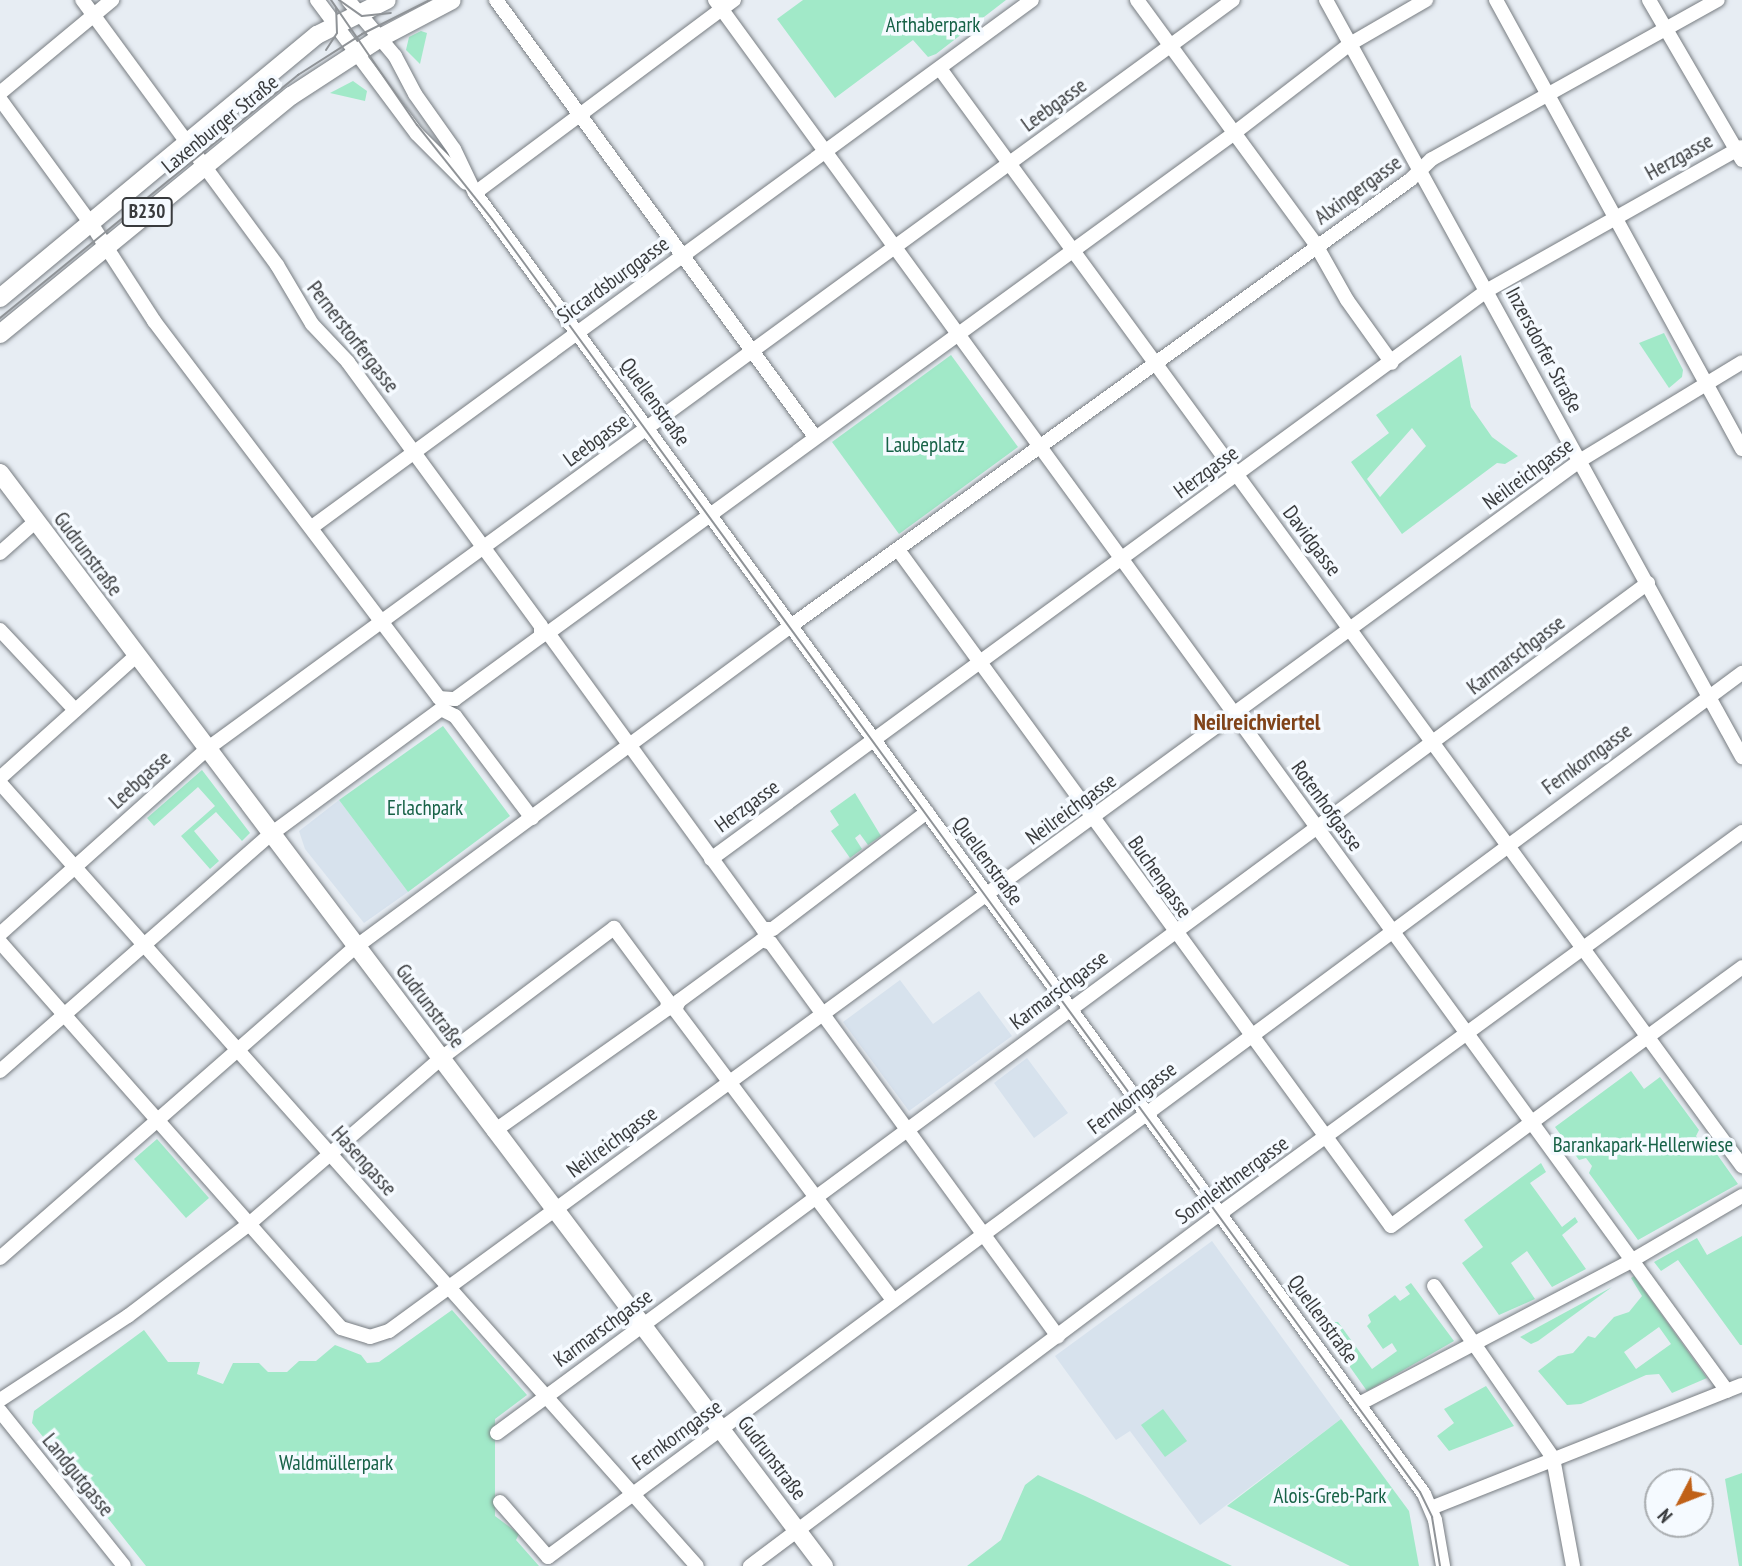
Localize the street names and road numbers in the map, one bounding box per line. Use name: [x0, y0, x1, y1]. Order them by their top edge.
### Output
street label: Laxenburger Straße: [157, 69, 283, 179]
street label: Leebgasse: [1016, 73, 1092, 137]
street label: Herzgasse: [1641, 128, 1717, 186]
street label: Alxingergasse: [1310, 150, 1406, 230]
road number: B230: [121, 196, 173, 228]
street label: Siccardsburggasse: [552, 231, 674, 329]
street label: Pernerstorfergasse: [302, 276, 404, 398]
street label: Inzersdorfer Straße: [1500, 283, 1588, 417]
street label: Quellenstraße: [615, 353, 695, 451]
street label: Leebgasse: [558, 408, 634, 472]
street label: Neilreichgasse: [1478, 433, 1578, 515]
street label: Herzgasse: [1169, 440, 1243, 504]
street label: Davidgasse: [1277, 501, 1347, 581]
street label: Gudrunstraße: [48, 507, 128, 601]
street label: Karmarschgasse: [1462, 610, 1570, 700]
street label: Fernkorngasse: [1537, 718, 1637, 800]
street label: Leebgasse: [104, 746, 176, 814]
street label: Rotenhofgasse: [1286, 756, 1368, 856]
street label: Neilreichgasse: [1021, 768, 1121, 850]
street label: Herzgasse: [710, 774, 784, 838]
street label: Quellenstraße: [948, 812, 1028, 910]
street label: Buchengasse: [1123, 831, 1197, 923]
street label: Karmarschgasse: [1005, 945, 1113, 1035]
street label: Gudrunstraße: [390, 959, 470, 1053]
street label: Fernkorngasse: [1083, 1056, 1181, 1140]
street label: Neilreichgasse: [562, 1101, 662, 1183]
street label: Hasengasse: [326, 1121, 402, 1201]
street label: Sonnleithnergasse: [1171, 1131, 1293, 1229]
street label: Quellenstraße: [1283, 1270, 1363, 1368]
street label: Karmarschgasse: [549, 1284, 657, 1372]
street label: Fernkorngasse: [627, 1394, 727, 1476]
street label: Gudrunstraße: [732, 1411, 812, 1505]
street label: Landgutgasse: [37, 1428, 119, 1522]

